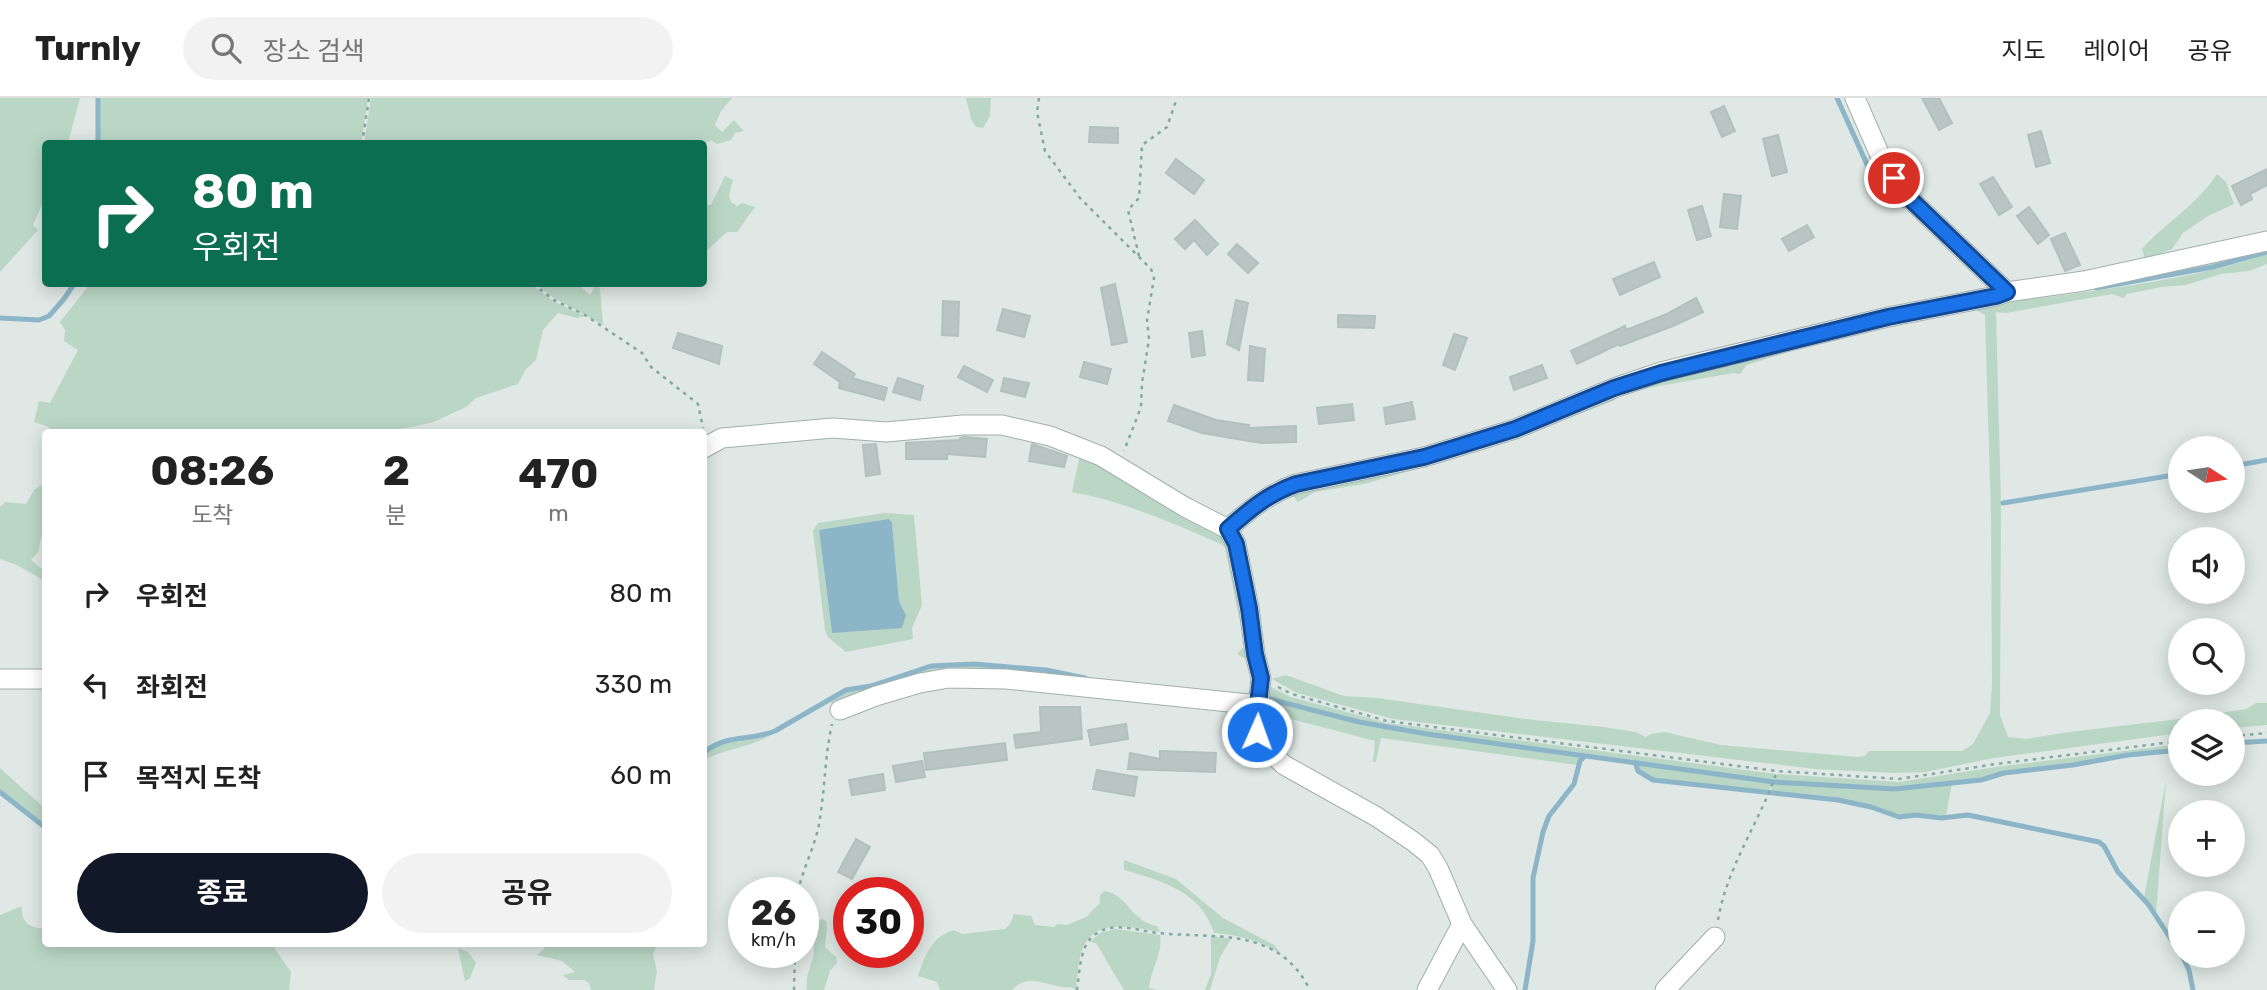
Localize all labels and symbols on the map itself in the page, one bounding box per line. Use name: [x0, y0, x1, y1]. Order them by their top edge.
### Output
pin: [1864, 148, 1924, 208]
north arrow: [2168, 436, 2245, 513]
position arrow: [1220, 695, 1294, 769]
speed limit sign: 30: [833, 877, 924, 968]

